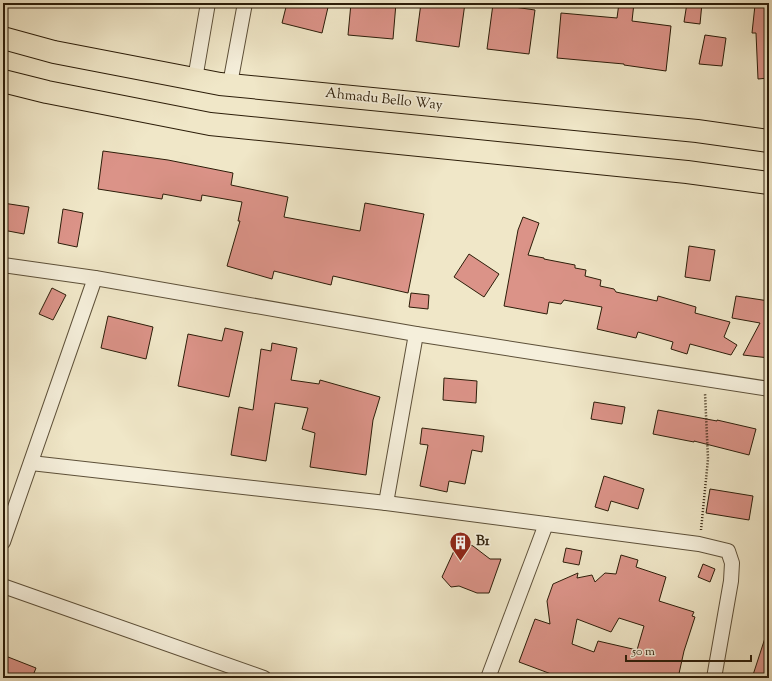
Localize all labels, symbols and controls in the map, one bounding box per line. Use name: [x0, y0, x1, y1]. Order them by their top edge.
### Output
street label: Ahmadu Bello Way: [324, 84, 444, 116]
building icon: B1: [447, 529, 473, 562]
place label: B1: [476, 532, 490, 552]
scale bar: [626, 637, 751, 663]
text: 50 m: [631, 643, 655, 661]

